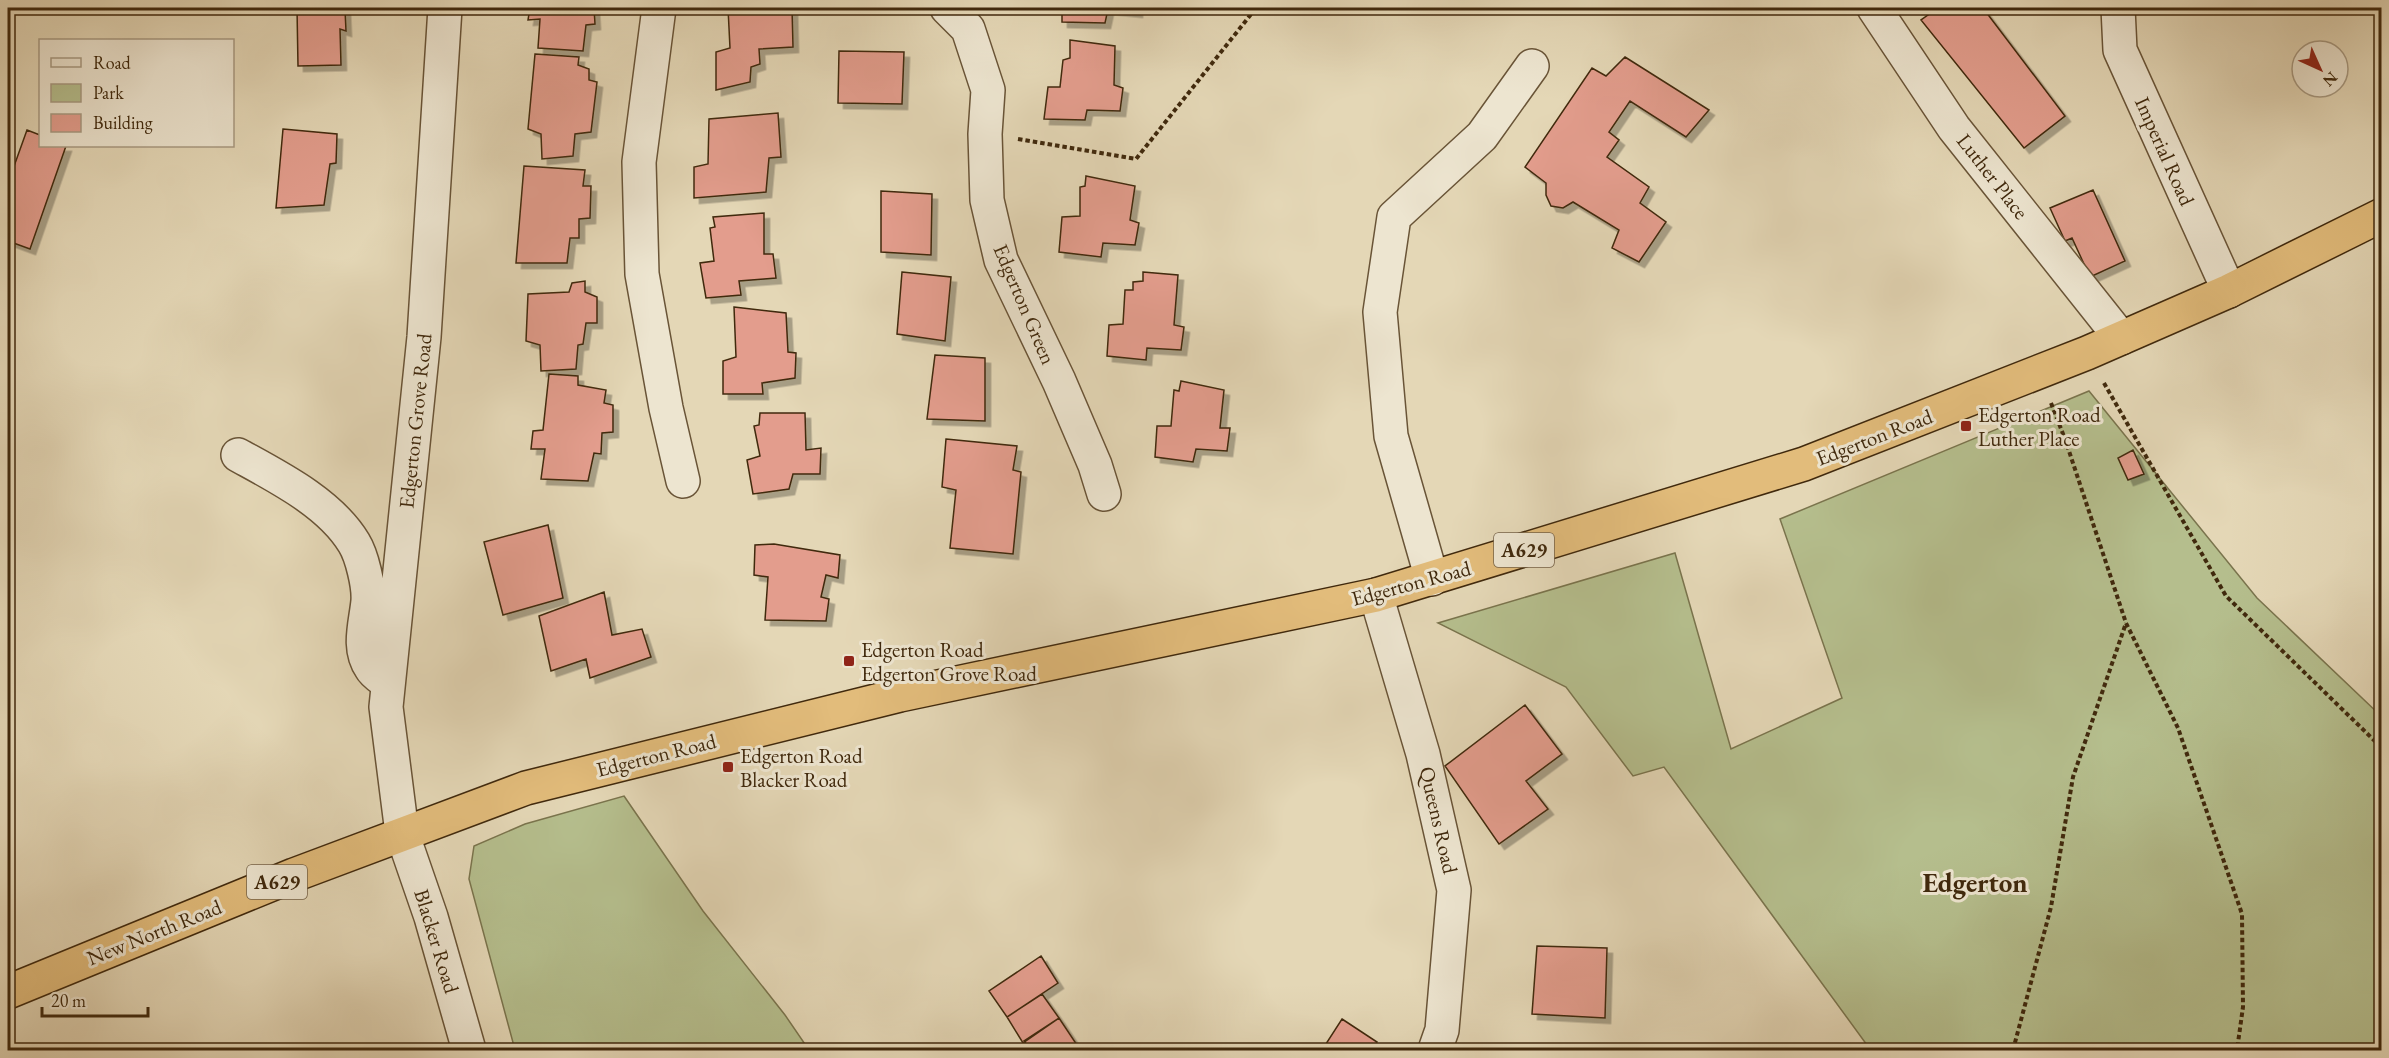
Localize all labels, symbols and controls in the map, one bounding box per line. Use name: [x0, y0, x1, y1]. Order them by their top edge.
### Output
legend: [39, 39, 234, 147]
north arrow: [2290, 39, 2350, 99]
text: Road: [93, 51, 132, 74]
text: N: [2318, 67, 2342, 91]
text: Park: [93, 81, 124, 104]
street label: Imperial Road: [2129, 92, 2201, 210]
text: Building: [93, 111, 153, 134]
street label: Luther Place: [1951, 128, 2035, 224]
street label: Edgerton Green: [988, 240, 1062, 368]
street label: Edgerton Grove Road: [392, 332, 438, 510]
place label: Edgerton Road Luther Place: [1978, 401, 2101, 452]
street label: Edgerton Road: [1812, 402, 1936, 472]
marker: Edgerton Road Luther Place: [1959, 419, 1973, 433]
road number: A629: [1494, 533, 1554, 567]
street label: Edgerton Road: [1348, 554, 1474, 612]
place label: Edgerton Road Edgerton Grove Road: [861, 636, 1037, 687]
marker: Edgerton Road Edgerton Grove Road: [842, 654, 856, 668]
street label: Edgerton Road: [593, 727, 719, 783]
place label: Edgerton Road Blacker Road: [740, 742, 863, 793]
marker: Edgerton Road Blacker Road: [721, 760, 735, 774]
street label: Queens Road: [1413, 764, 1465, 877]
road number: A629: [247, 865, 307, 899]
district label: Edgerton: [1922, 865, 2028, 900]
street label: Blacker Road: [408, 886, 466, 997]
street label: New North Road: [83, 893, 226, 971]
scale bar: [42, 980, 148, 1018]
text: 20 m: [51, 989, 86, 1012]

